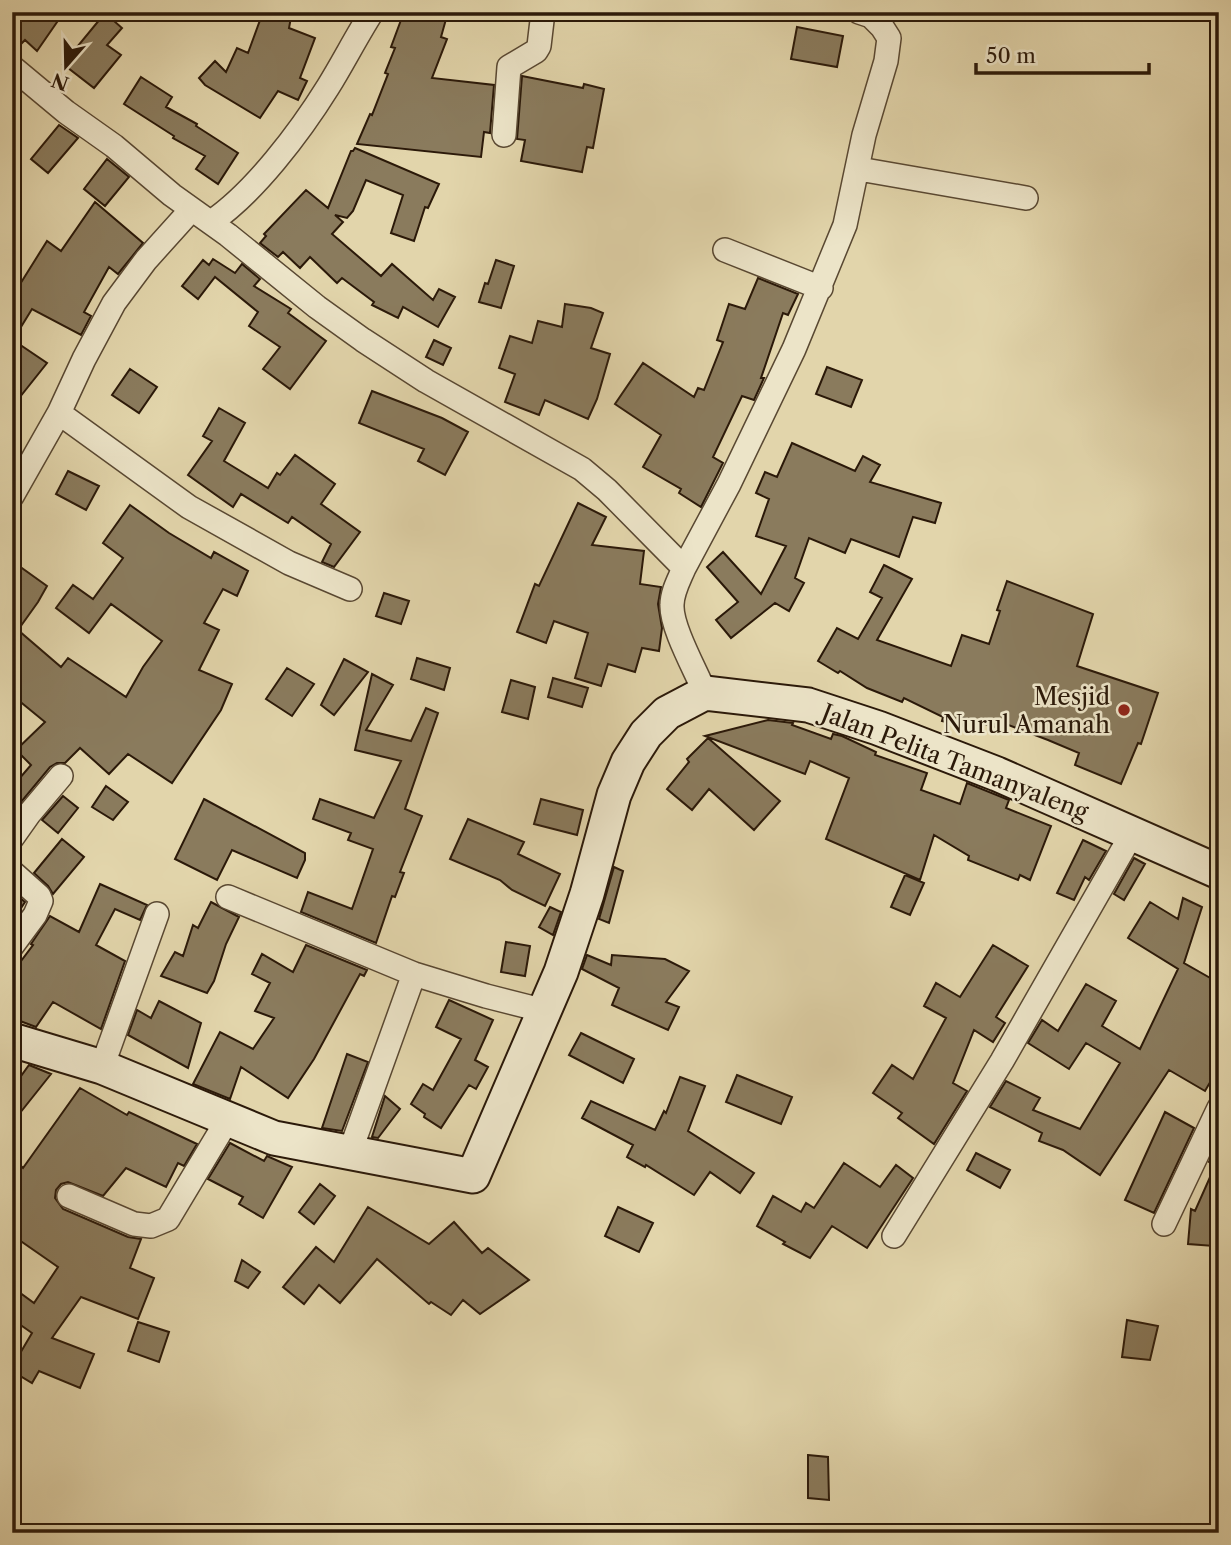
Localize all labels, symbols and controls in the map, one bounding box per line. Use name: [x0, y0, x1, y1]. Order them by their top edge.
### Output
north arrow: [32, 32, 102, 102]
scale bar: [976, 32, 1149, 76]
text: 50 m: [986, 43, 1036, 68]
text: N: [49, 68, 72, 95]
place label: Mesjid Nurul Amanah: [943, 682, 1110, 739]
street label: Jalan Pelita Tamanyaleng: [814, 696, 1093, 826]
marker: Mesjid Nurul Amanah: [1116, 702, 1132, 718]

